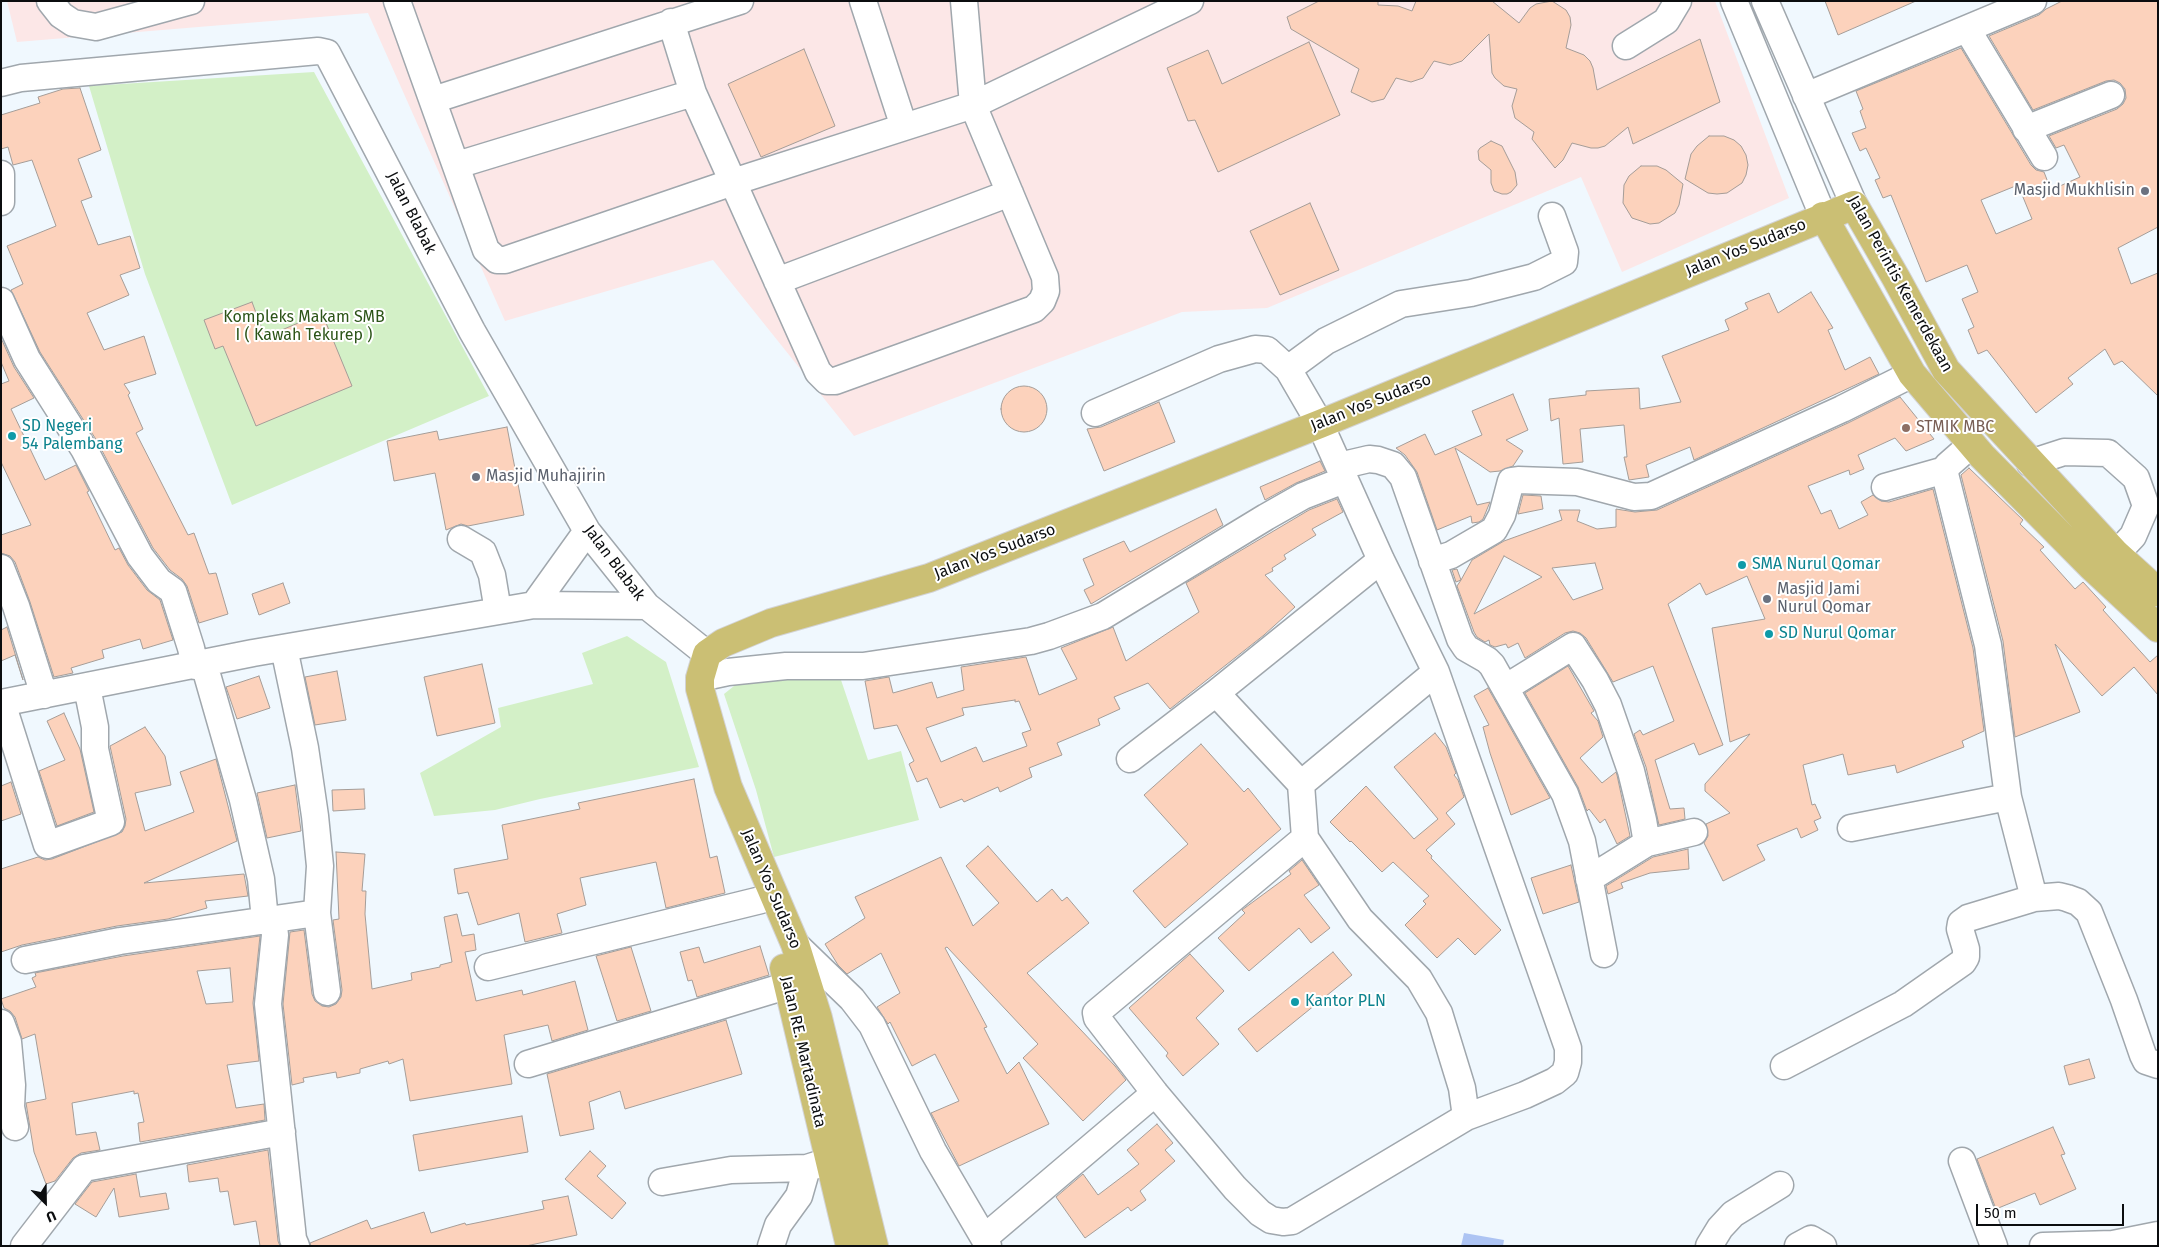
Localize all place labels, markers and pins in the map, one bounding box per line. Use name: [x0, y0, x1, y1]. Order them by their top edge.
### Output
place label: Masjid Mukhlisin: [2014, 181, 2135, 201]
marker: Masjid Mukhlisin: [2139, 185, 2151, 197]
place label: SD Negeri 54 Palembang: [22, 417, 123, 455]
place label: STMIK MBC: [1916, 418, 1994, 438]
marker: STMIK MBC: [1900, 422, 1912, 434]
marker: SD Negeri 54 Palembang: [6, 430, 18, 442]
place label: Masjid Muhajirin: [486, 467, 606, 487]
marker: Masjid Muhajirin: [470, 471, 482, 483]
place label: SMA Nurul Qomar: [1752, 555, 1880, 575]
marker: SMA Nurul Qomar: [1736, 559, 1748, 571]
place label: Masjid Jami Nurul Qomar: [1777, 580, 1871, 618]
marker: Masjid Jami Nurul Qomar: [1761, 593, 1773, 605]
place label: SD Nurul Qomar: [1779, 624, 1896, 644]
marker: SD Nurul Qomar: [1763, 628, 1775, 640]
place label: Kantor PLN: [1305, 992, 1386, 1012]
marker: Kantor PLN: [1289, 996, 1301, 1008]

